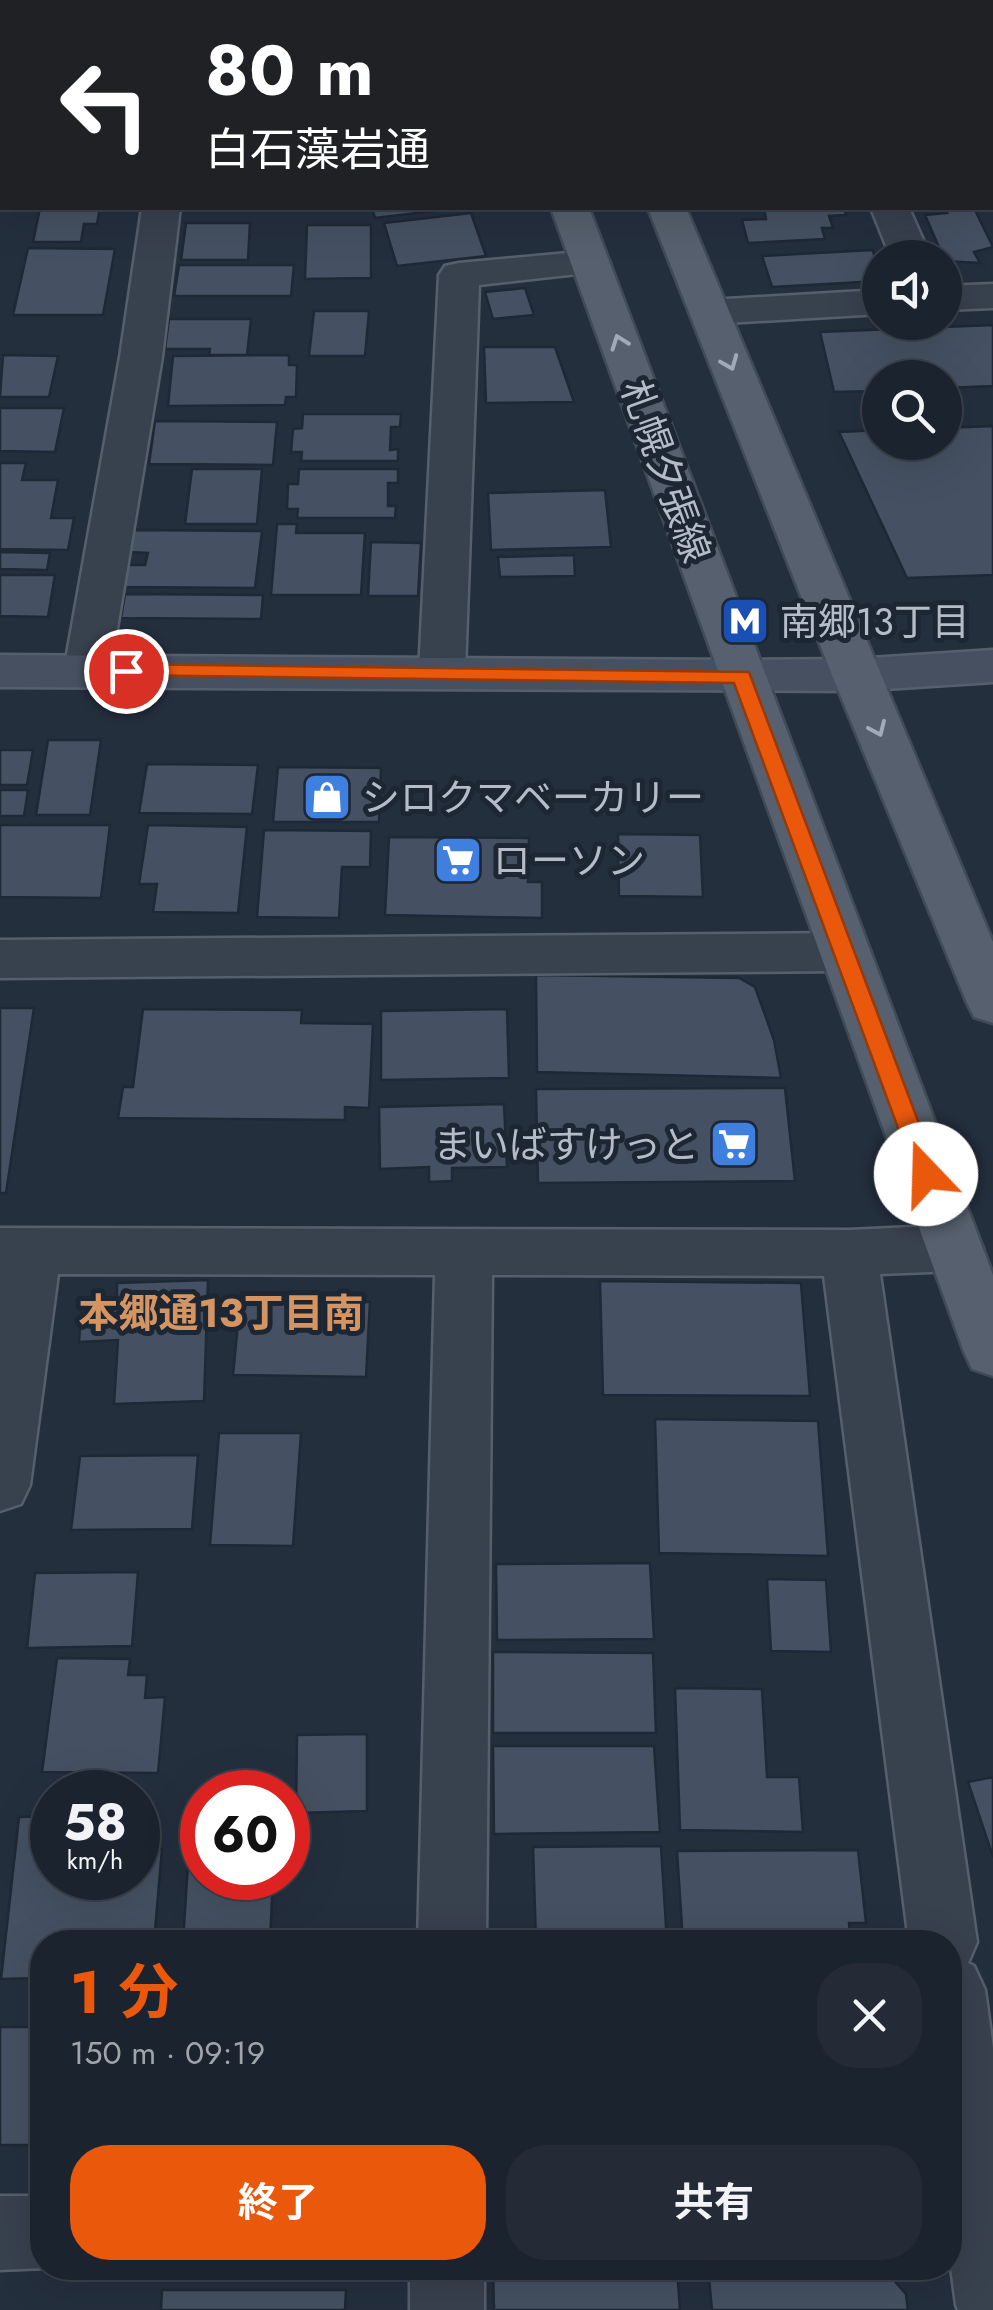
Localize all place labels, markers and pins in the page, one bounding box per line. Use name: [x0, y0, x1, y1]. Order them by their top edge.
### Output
place label: 南郷13丁目: [780, 594, 970, 649]
metro station icon: 南郷13丁目: [719, 595, 771, 647]
pin: [84, 629, 169, 714]
place label: シロクマベーカリー: [362, 770, 704, 825]
shop icon: シロクマベーカリー: [301, 771, 353, 823]
place label: ローソン: [493, 833, 645, 888]
supermarket icon: ローソン: [432, 834, 484, 886]
place label: まいばすけっと: [433, 1117, 699, 1172]
supermarket icon: まいばすけっと: [708, 1118, 760, 1170]

